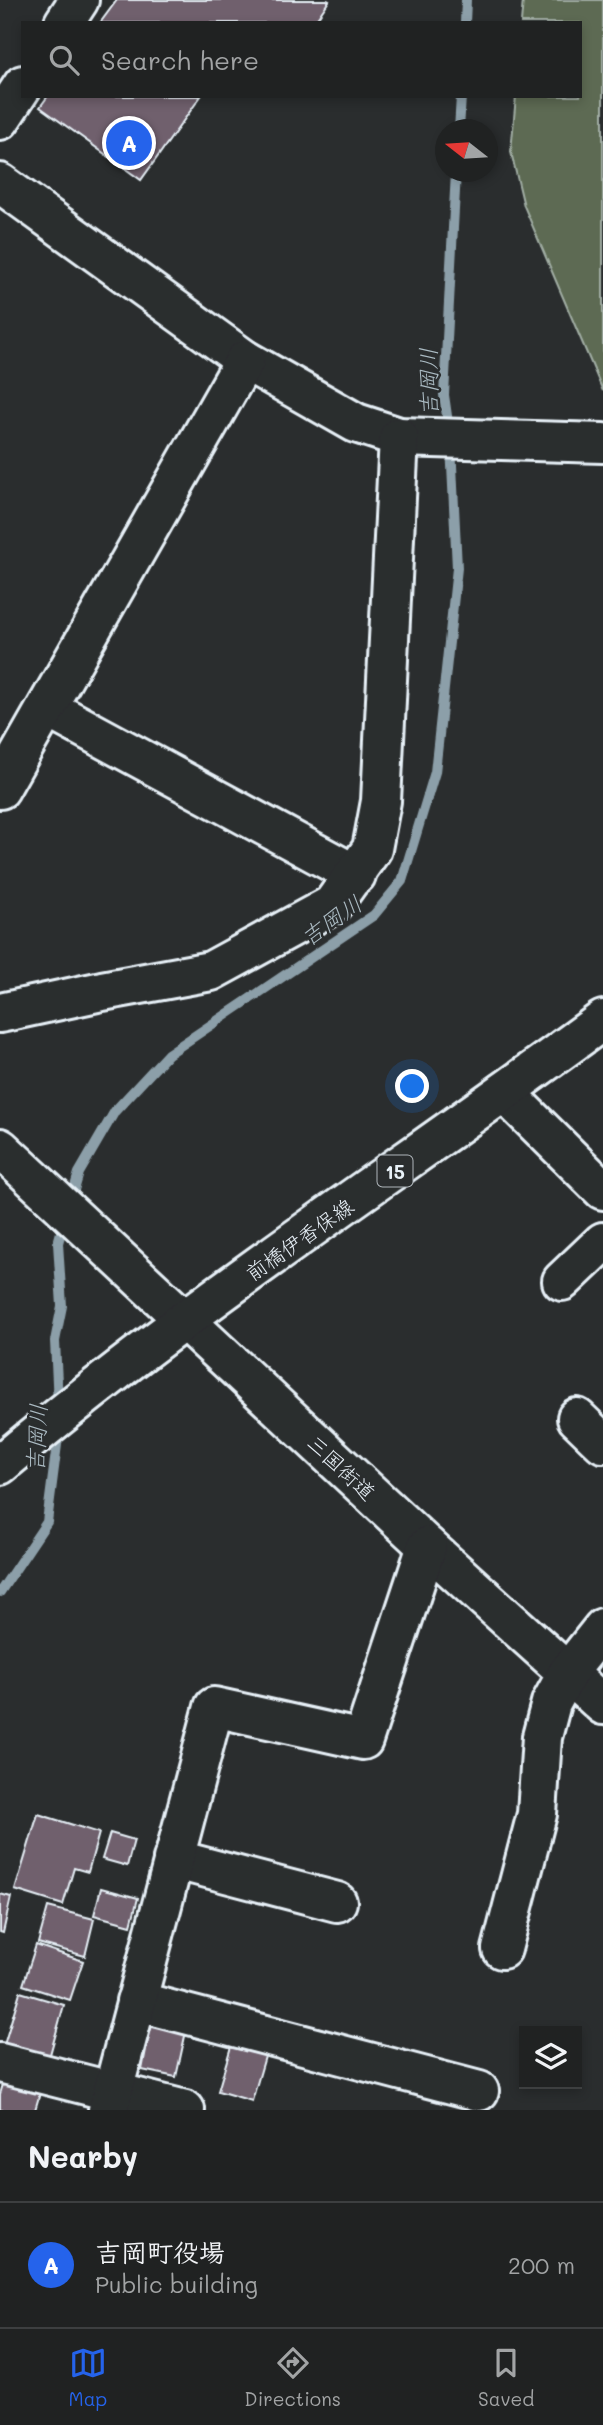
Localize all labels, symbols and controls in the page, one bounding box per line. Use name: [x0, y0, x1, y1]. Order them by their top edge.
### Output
search box: [21, 21, 582, 98]
icon: search: [45, 41, 83, 79]
text: Search here: [101, 43, 259, 77]
pin: A: [106, 117, 152, 169]
north arrow: [435, 119, 498, 182]
water label: 吉岡川: [412, 347, 444, 417]
water label: 吉岡川: [294, 888, 368, 952]
your location: [395, 1069, 429, 1103]
road number: 15: [378, 1156, 412, 1186]
street label: 前橋伊香保線: [240, 1192, 358, 1286]
water label: 吉岡川: [19, 1403, 53, 1473]
street label: 三国街道: [302, 1428, 382, 1506]
map controls: [519, 2026, 582, 2089]
button: layers: [519, 2026, 582, 2089]
text: Nearby: [28, 2136, 138, 2176]
text: 吉岡町役場: [95, 2235, 225, 2269]
text: A: [43, 2250, 59, 2280]
text: 200 m: [508, 2250, 575, 2280]
text: Public building: [95, 2269, 258, 2299]
tab: Map: [69, 2344, 107, 2411]
tab: Directions: [244, 2344, 341, 2411]
tab: Saved: [478, 2344, 534, 2411]

